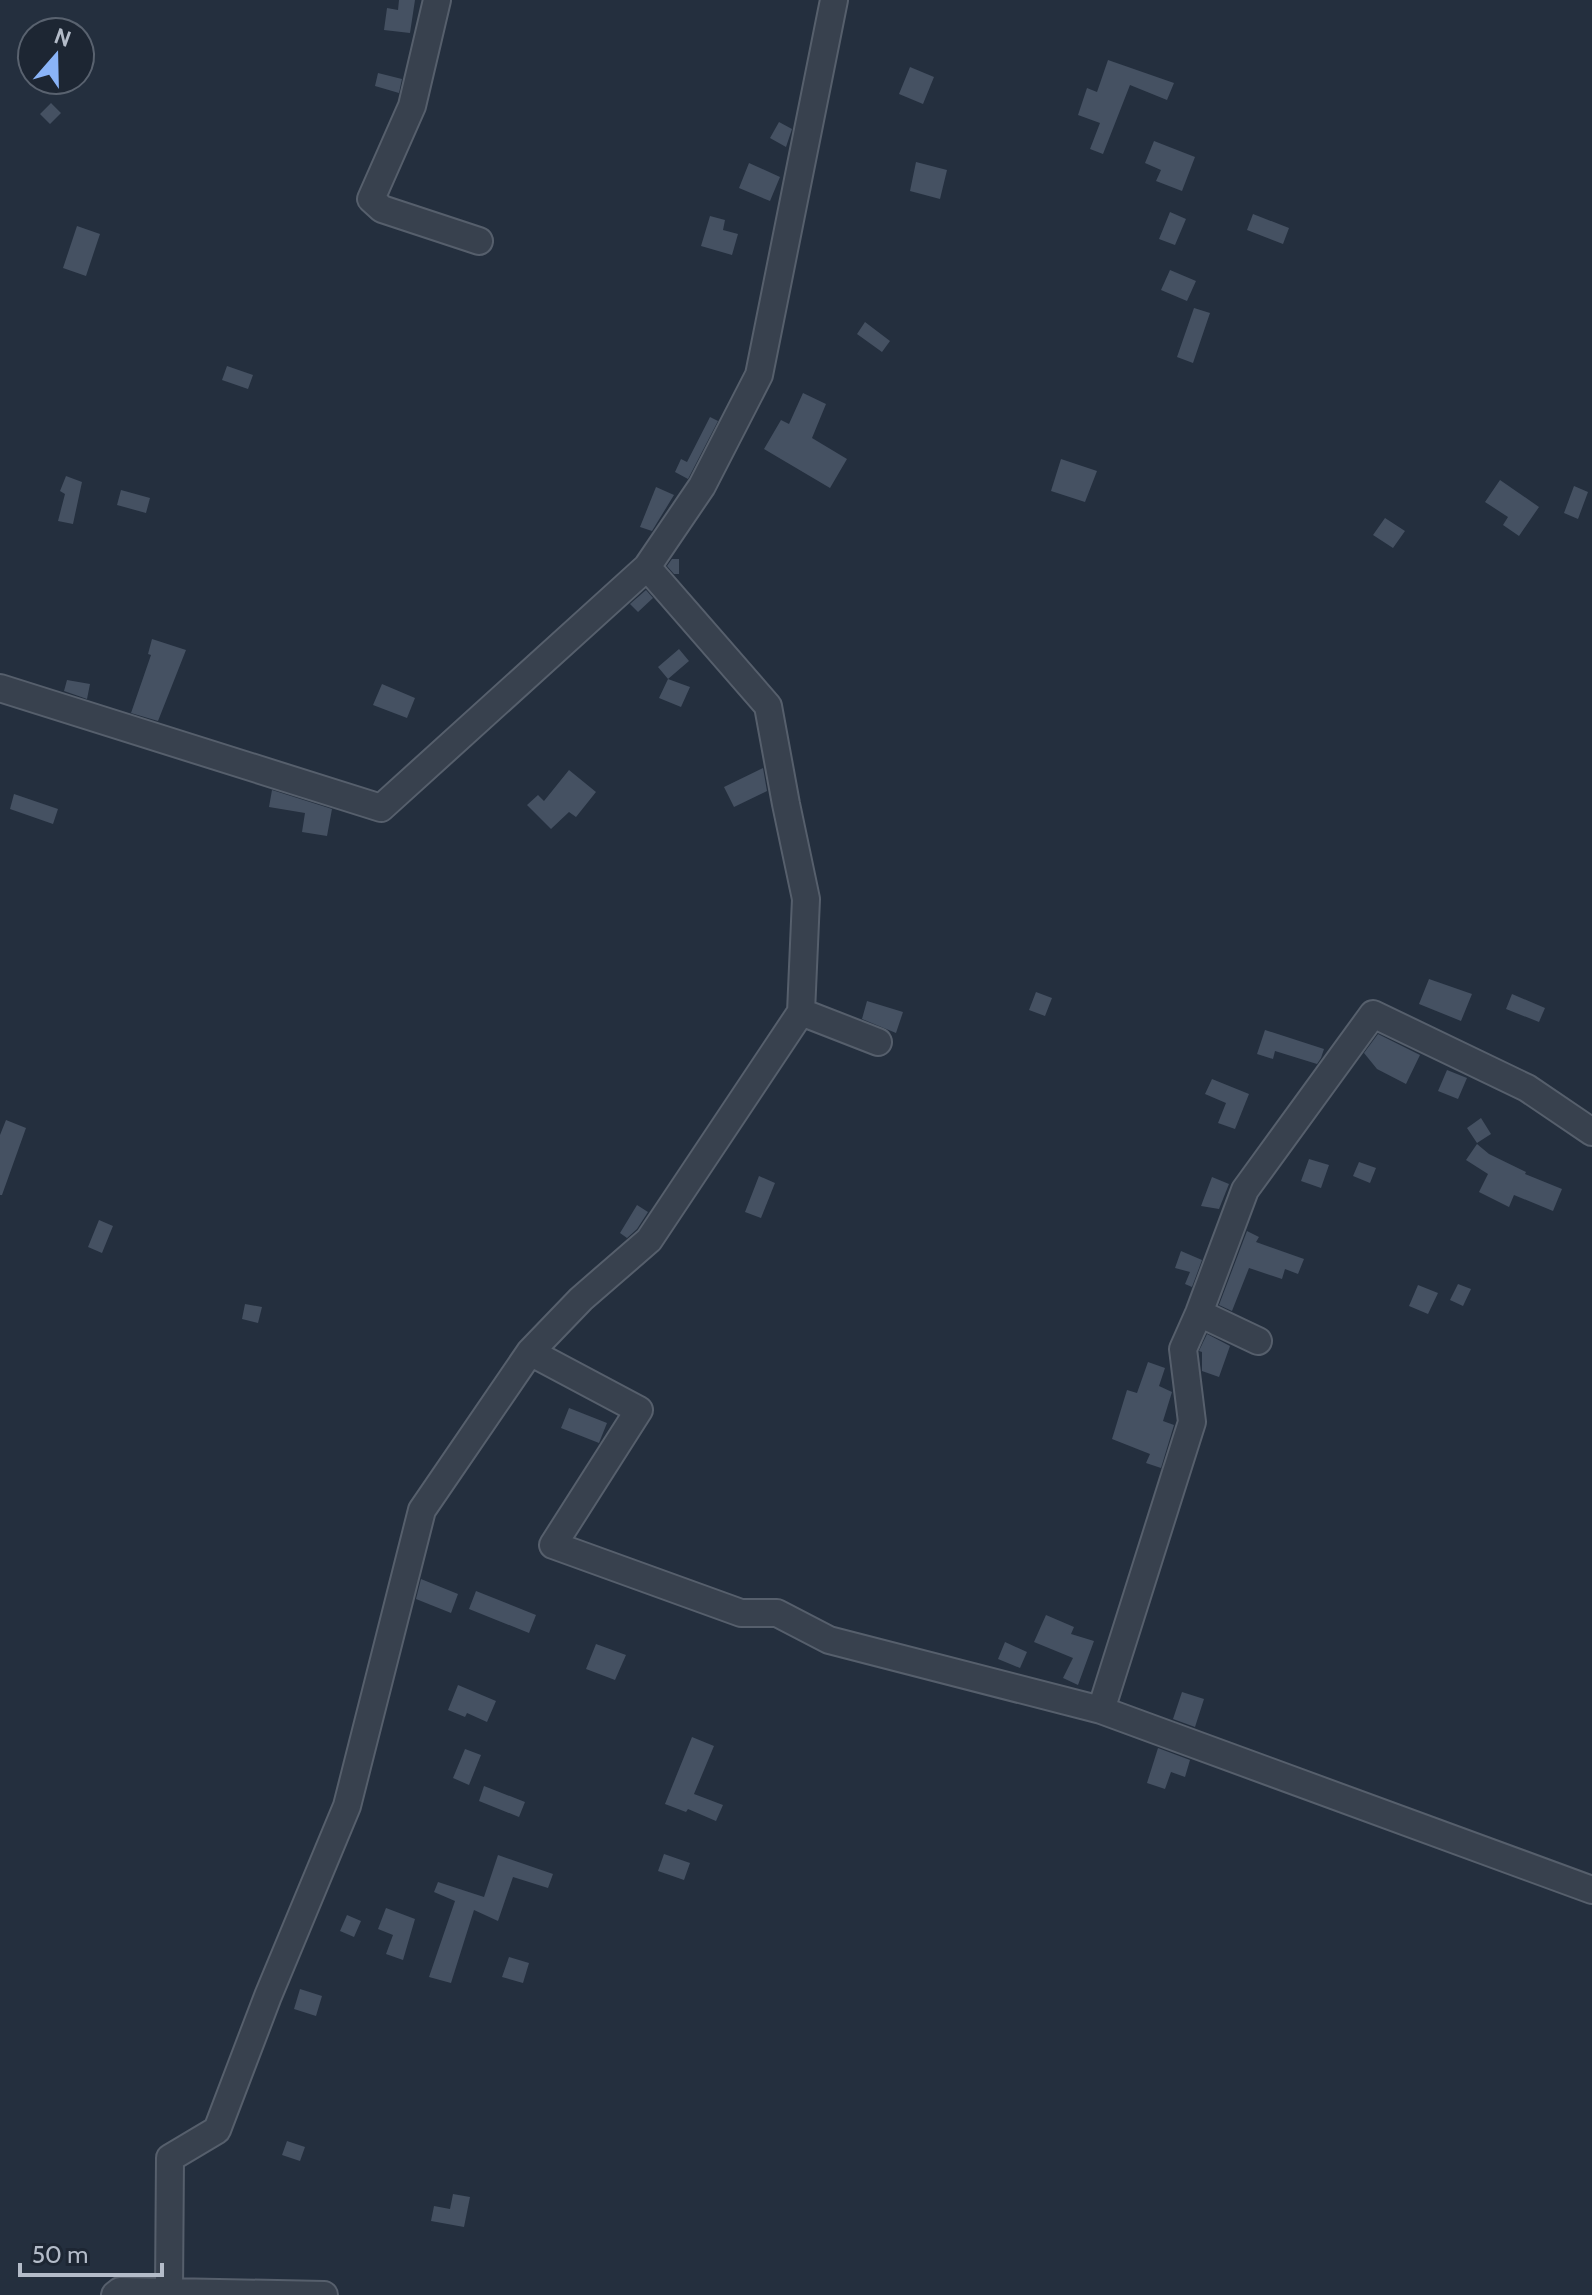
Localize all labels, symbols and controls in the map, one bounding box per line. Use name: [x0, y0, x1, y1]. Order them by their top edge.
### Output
north arrow: [16, 16, 96, 96]
text: N: [51, 22, 75, 53]
scale bar: [20, 2227, 162, 2277]
text: 50 m: [32, 2240, 88, 2269]

